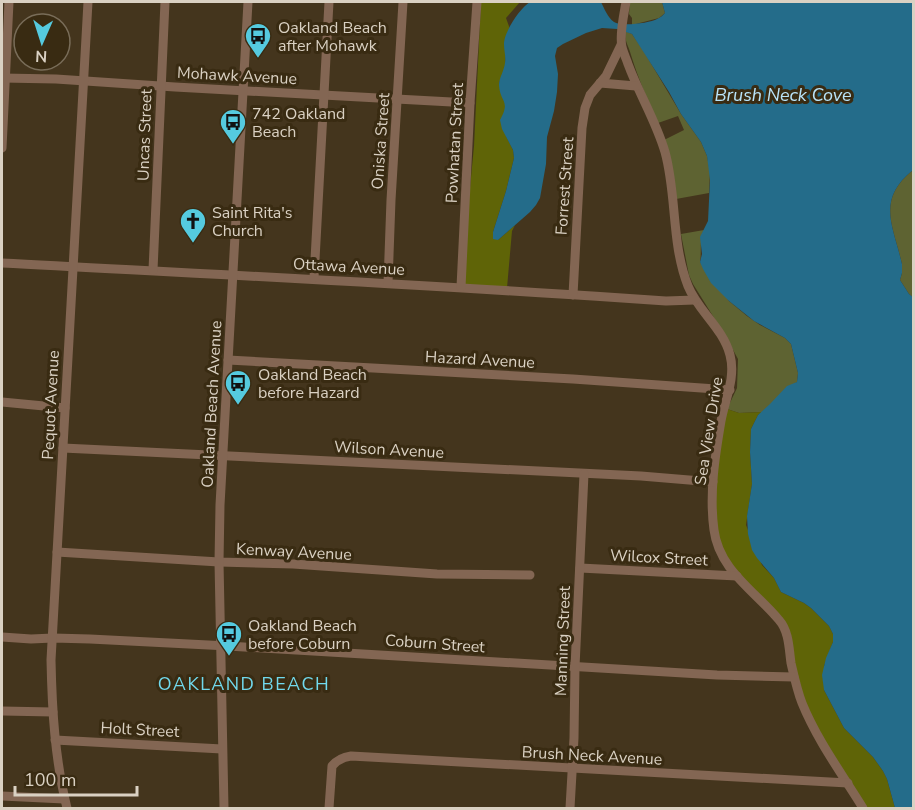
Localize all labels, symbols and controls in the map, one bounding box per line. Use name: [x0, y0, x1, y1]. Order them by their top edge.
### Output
north arrow: [12, 12, 72, 72]
place label: Oakland Beach after Mohawk: [278, 17, 387, 57]
bus stop icon: Oakland Beach after Mohawk: [243, 21, 273, 59]
text: N: [35, 45, 48, 67]
street label: Mohawk Avenue: [176, 62, 297, 90]
street label: Powhatan Street: [441, 82, 469, 204]
water label: Brush Neck Cove: [714, 83, 852, 107]
street label: Uncas Street: [132, 88, 158, 181]
street label: Oniska Street: [367, 92, 395, 190]
place label: 742 Oakland Beach: [252, 103, 345, 143]
bus stop icon: 742 Oakland Beach: [218, 107, 248, 145]
street label: Forrest Street: [551, 136, 579, 236]
place label: Saint Rita's Church: [212, 202, 293, 242]
church icon: Saint Rita's Church: [178, 206, 208, 244]
street label: Ottawa Avenue: [292, 253, 405, 281]
street label: Oakland Beach Avenue: [197, 320, 227, 488]
street label: Hazard Avenue: [424, 346, 535, 374]
street label: Pequot Avenue: [37, 350, 65, 460]
place label: Oakland Beach before Hazard: [258, 364, 367, 404]
bus stop icon: Oakland Beach before Hazard: [223, 368, 253, 406]
street label: Sea View Drive: [690, 375, 728, 487]
street label: Wilson Avenue: [333, 436, 445, 464]
street label: Kenway Avenue: [236, 538, 352, 566]
street label: Wilcox Street: [609, 544, 709, 572]
street label: Manning Street: [550, 585, 576, 697]
place label: Oakland Beach before Coburn: [248, 615, 357, 655]
bus stop icon: Oakland Beach before Coburn: [214, 619, 244, 657]
street label: Coburn Street: [384, 630, 486, 658]
district label: OAKLAND BEACH: [158, 672, 330, 696]
street label: Holt Street: [100, 717, 180, 743]
street label: Brush Neck Avenue: [521, 741, 663, 771]
scale bar: [15, 759, 136, 797]
text: 100 m: [24, 768, 76, 792]

